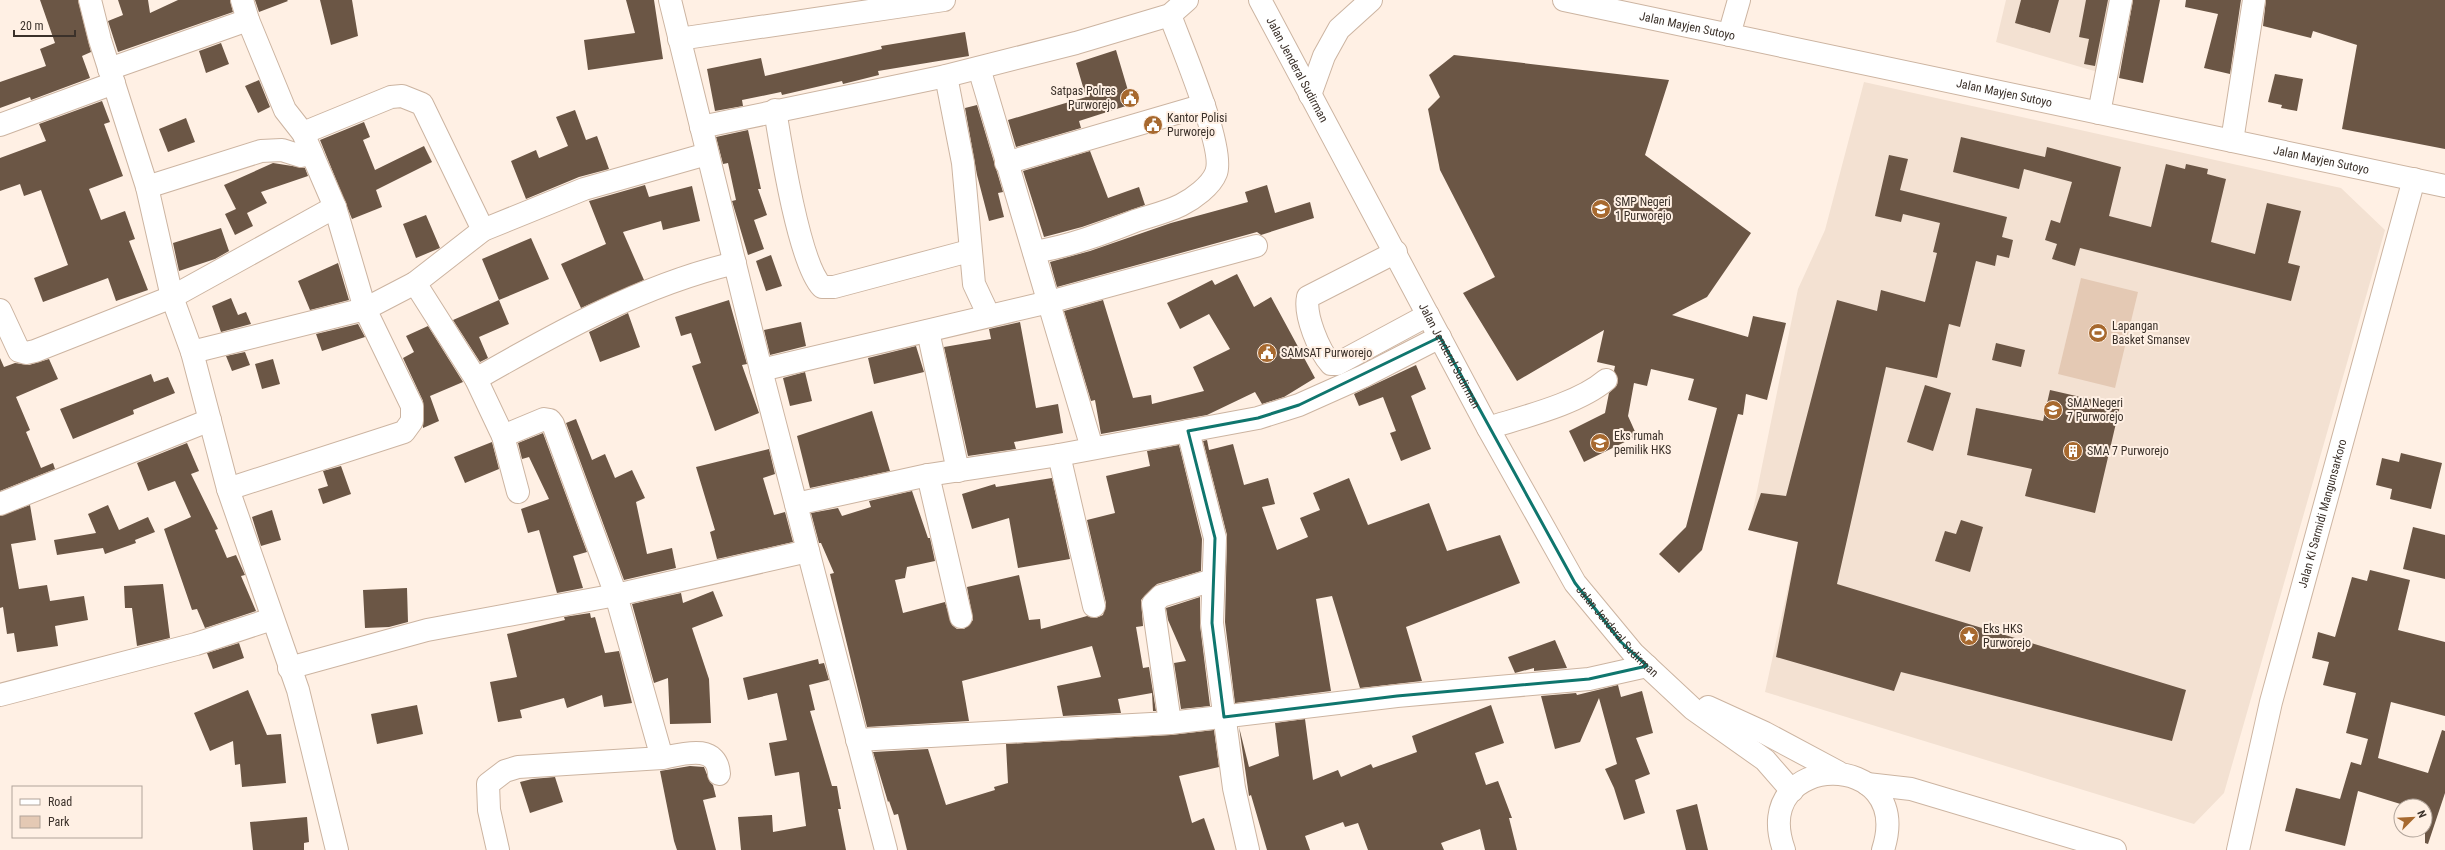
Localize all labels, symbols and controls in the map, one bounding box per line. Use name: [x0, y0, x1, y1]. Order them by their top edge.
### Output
street label: Jalan Mayjen Sutoyo: [1638, 9, 1737, 43]
scale bar: [14, 12, 75, 38]
street label: Jalan Jenderal Sudirman: [1263, 15, 1331, 125]
text: 20 m: [20, 19, 44, 33]
street label: Jalan Mayjen Sutoyo: [1955, 76, 2054, 110]
place label: Satpas Polres Purworejo: [1051, 84, 1116, 112]
public building icon: Satpas Polres Purworejo: [1119, 87, 1141, 109]
place label: Kantor Polisi Purworejo: [1167, 111, 1227, 139]
public building icon: Kantor Polisi Purworejo: [1142, 114, 1164, 136]
street label: Jalan Mayjen Sutoyo: [2272, 143, 2371, 177]
place label: SMP Negeri 1 Purworejo: [1615, 195, 1672, 223]
school or university icon: SMP Negeri 1 Purworejo: [1590, 198, 1612, 220]
street label: Jalan Jenderal Sudirman: [1416, 301, 1483, 411]
place label: Lapangan Basket Smansev: [2112, 319, 2190, 347]
sports icon: Lapangan Basket Smansev: [2087, 322, 2109, 344]
public building icon: SAMSAT Purworejo: [1256, 342, 1278, 364]
place label: SAMSAT Purworejo: [1281, 346, 1372, 360]
place label: SMA Negeri 7 Purworejo: [2067, 396, 2124, 424]
school or university icon: SMA Negeri 7 Purworejo: [2042, 399, 2064, 421]
place label: Eks rumah pemilik HKS: [1614, 429, 1671, 457]
school or university icon: Eks rumah pemilik HKS: [1589, 432, 1611, 454]
street label: Jalan Ki Sarmidi Mangunsarkoro: [2295, 438, 2350, 590]
building icon: SMA 7 Purworejo: [2062, 440, 2084, 462]
place label: SMA 7 Purworejo: [2087, 444, 2169, 458]
street label: Jalan Jenderal Sudirman: [1573, 583, 1661, 680]
place label: Eks HKS Purworejo: [1983, 622, 2031, 650]
place icon: Eks HKS Purworejo: [1958, 625, 1980, 647]
legend: [12, 786, 142, 838]
text: Road: [48, 795, 72, 809]
north arrow: [2393, 798, 2433, 838]
text: N: [2414, 808, 2429, 820]
text: Park: [48, 815, 70, 829]

